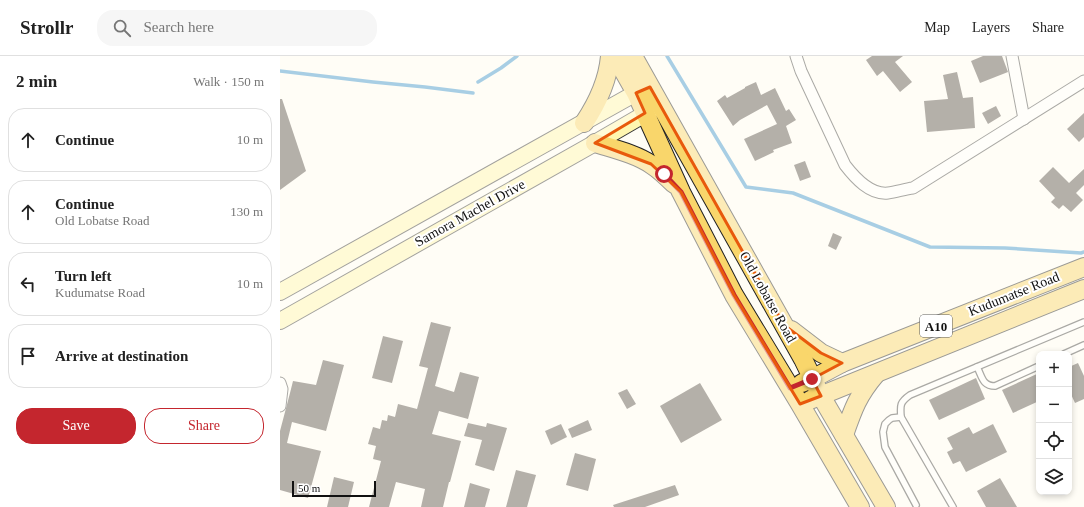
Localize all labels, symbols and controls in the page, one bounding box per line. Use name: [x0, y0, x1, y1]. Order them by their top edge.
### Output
search box: [97, 10, 377, 46]
text: Strollr: [20, 17, 73, 38]
icon: search: [111, 17, 133, 39]
text: Search here: [143, 19, 214, 35]
text: Map: [924, 20, 950, 35]
text: Layers: [972, 20, 1010, 35]
text: Share: [1032, 20, 1064, 35]
text: 2 min: [16, 72, 57, 91]
text: Walk · 150 m: [193, 74, 264, 89]
icon: ahead: [17, 129, 39, 151]
text: Continue: [55, 132, 114, 148]
text: 10 m: [237, 132, 263, 147]
route start: [655, 165, 673, 183]
street label: Samora Machel Drive: [412, 176, 528, 250]
text: Continue: [55, 196, 114, 212]
icon: ahead: [17, 201, 39, 223]
text: 130 m: [230, 204, 263, 219]
text: Old Lobatse Road: [55, 213, 150, 228]
street label: Old Lobatse Road: [737, 249, 799, 345]
text: Turn left: [55, 268, 112, 284]
street label: Kudumatse Road: [966, 269, 1062, 319]
icon: left: [17, 273, 39, 295]
text: 10 m: [237, 276, 263, 291]
text: Kudumatse Road: [55, 285, 145, 300]
road number: A10: [920, 315, 952, 337]
icon: arrive: [17, 345, 39, 367]
text: Arrive at destination: [55, 348, 188, 364]
map controls: [1036, 351, 1072, 495]
button: +: [1036, 351, 1072, 387]
route end: [803, 370, 821, 388]
button: −: [1036, 387, 1072, 423]
button: Save: [16, 408, 136, 444]
button: Share: [144, 408, 264, 444]
button: locate: [1036, 423, 1072, 459]
button: layers: [1036, 459, 1072, 495]
scale bar: [292, 479, 376, 498]
text: 50 m: [298, 482, 320, 494]

